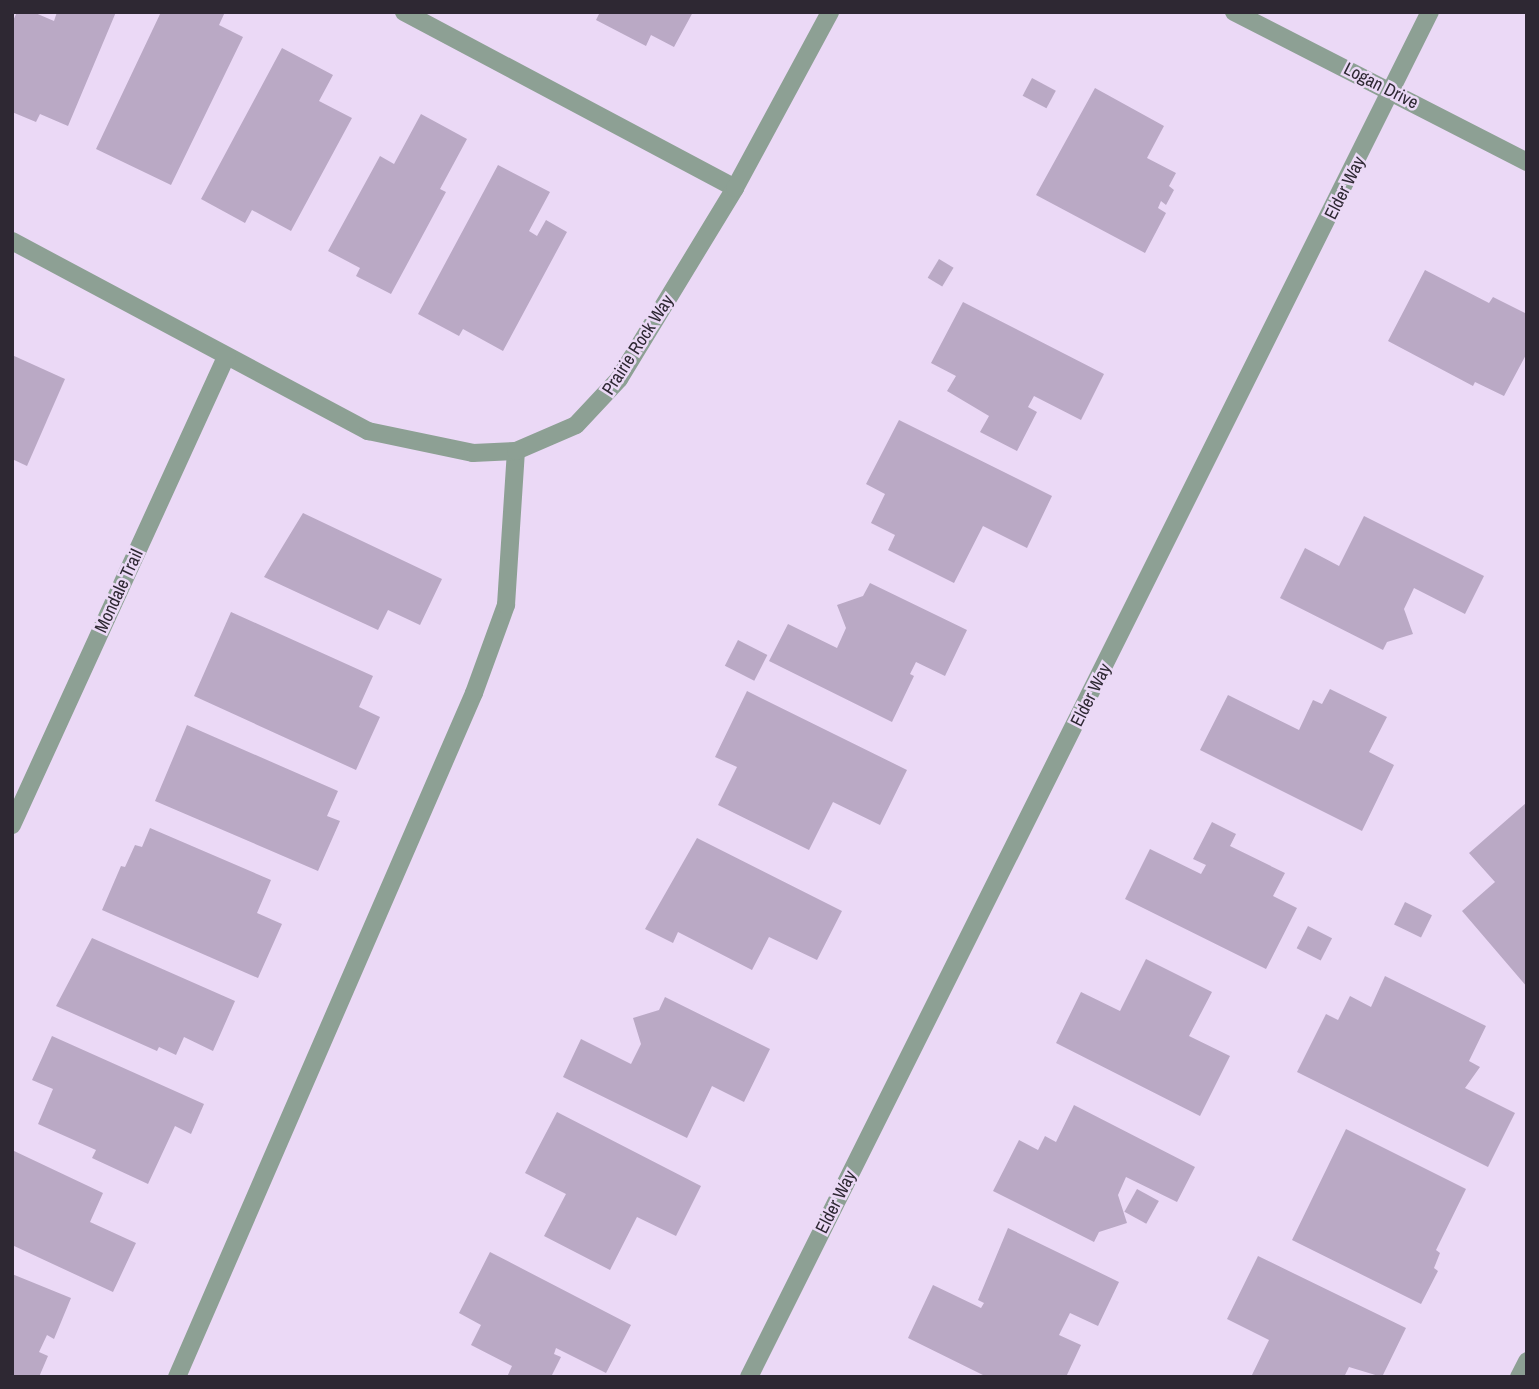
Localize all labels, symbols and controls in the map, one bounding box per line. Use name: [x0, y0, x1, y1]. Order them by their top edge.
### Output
street label: Logan Drive: [1340, 58, 1422, 114]
street label: Elder Way: [1320, 153, 1370, 223]
street label: Prairie Rock Way: [598, 291, 678, 399]
street label: Mondale Trail: [90, 546, 148, 636]
street label: Elder Way: [1066, 660, 1116, 730]
street label: Elder Way: [811, 1167, 861, 1237]

